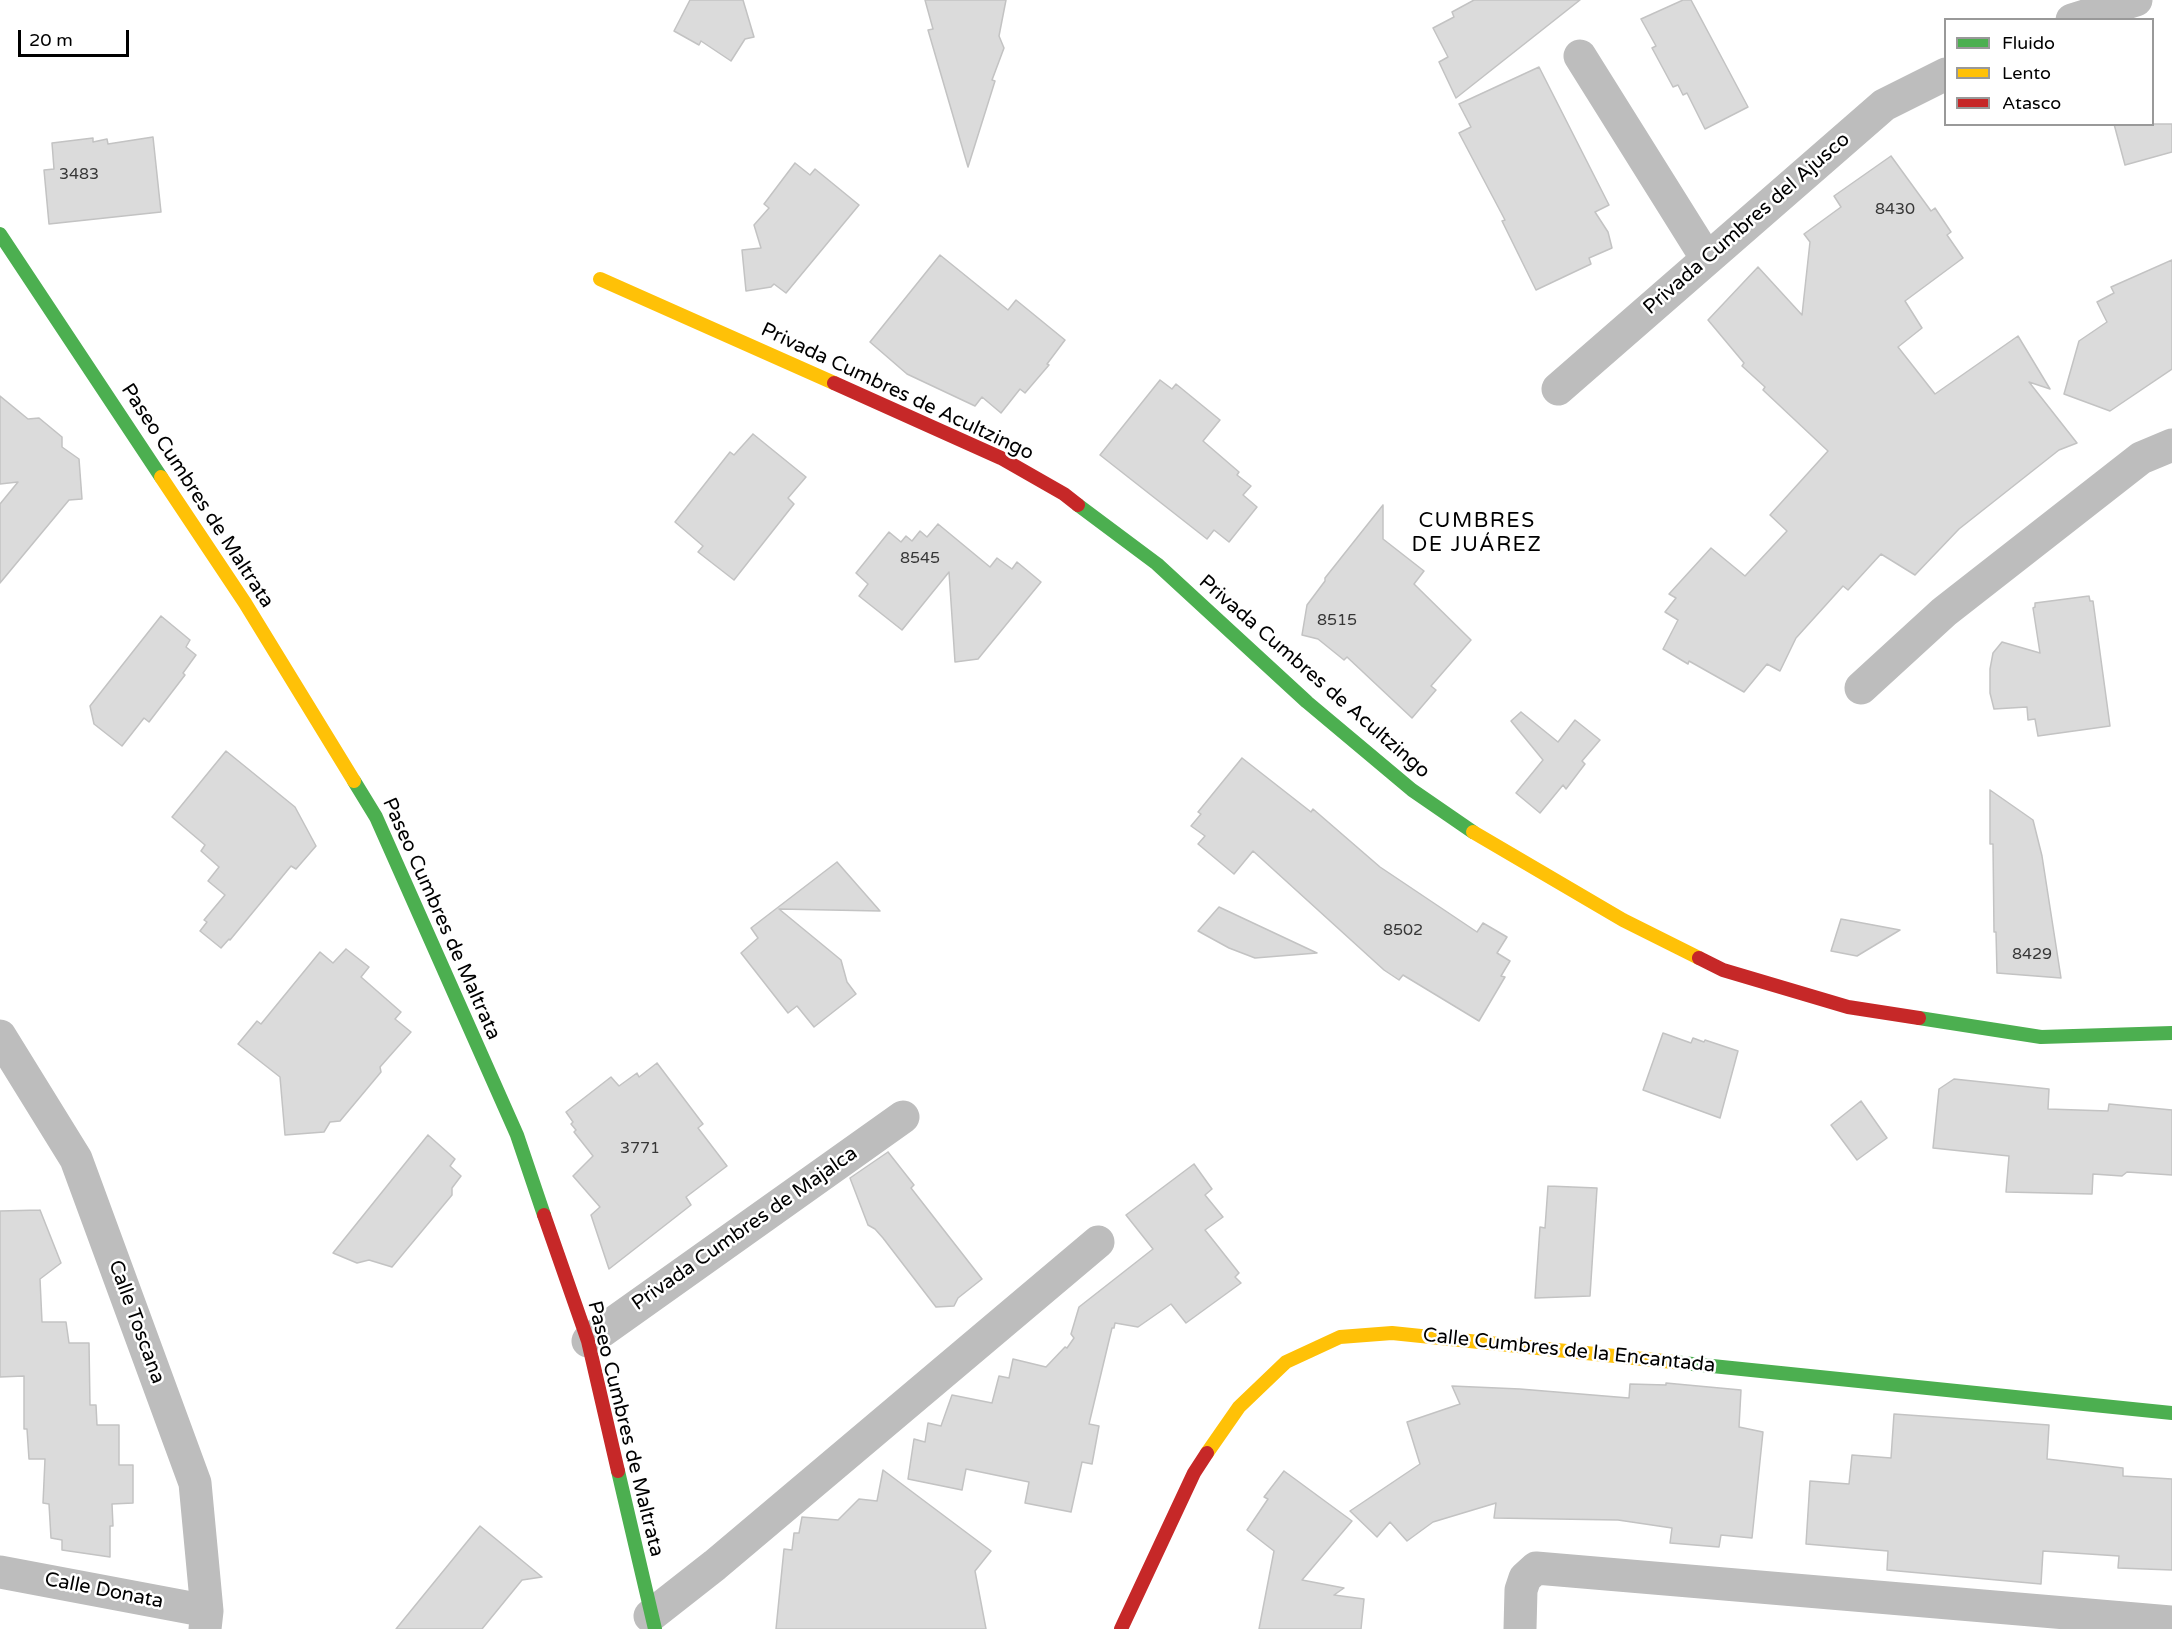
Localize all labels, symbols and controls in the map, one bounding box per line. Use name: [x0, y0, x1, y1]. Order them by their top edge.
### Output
scale bar: [21, 18, 132, 56]
legend: [1944, 18, 2154, 126]
text: 20 m: [29, 29, 73, 51]
text: Fluido: [2002, 32, 2055, 54]
text: Lento: [2002, 62, 2051, 84]
text: Atasco: [2002, 92, 2061, 114]
street label: Privada Cumbres del Ajusco: [1639, 128, 1855, 320]
house number: 3483: [59, 165, 99, 185]
house number: 8430: [1875, 200, 1915, 220]
street label: Privada Cumbres de Acultzingo: [757, 318, 1037, 466]
street label: Paseo Cumbres de Maltrata: [115, 379, 279, 613]
district label: CUMBRES DE JUÁREZ: [1412, 508, 1542, 558]
house number: 8545: [900, 549, 940, 569]
street label: Privada Cumbres de Acultzingo: [1194, 570, 1434, 784]
house number: 8515: [1317, 611, 1357, 631]
street label: Paseo Cumbres de Maltrata: [377, 794, 505, 1044]
house number: 8502: [1383, 921, 1423, 941]
house number: 8429: [2012, 945, 2052, 965]
house number: 3771: [620, 1139, 660, 1159]
street label: Privada Cumbres de Majalca: [628, 1142, 862, 1316]
street label: Calle Toscana: [103, 1257, 169, 1387]
street label: Paseo Cumbres de Maltrata: [582, 1299, 668, 1559]
street label: Calle Cumbres de la Encantada: [1422, 1324, 1716, 1378]
street label: Calle Donata: [43, 1568, 165, 1614]

